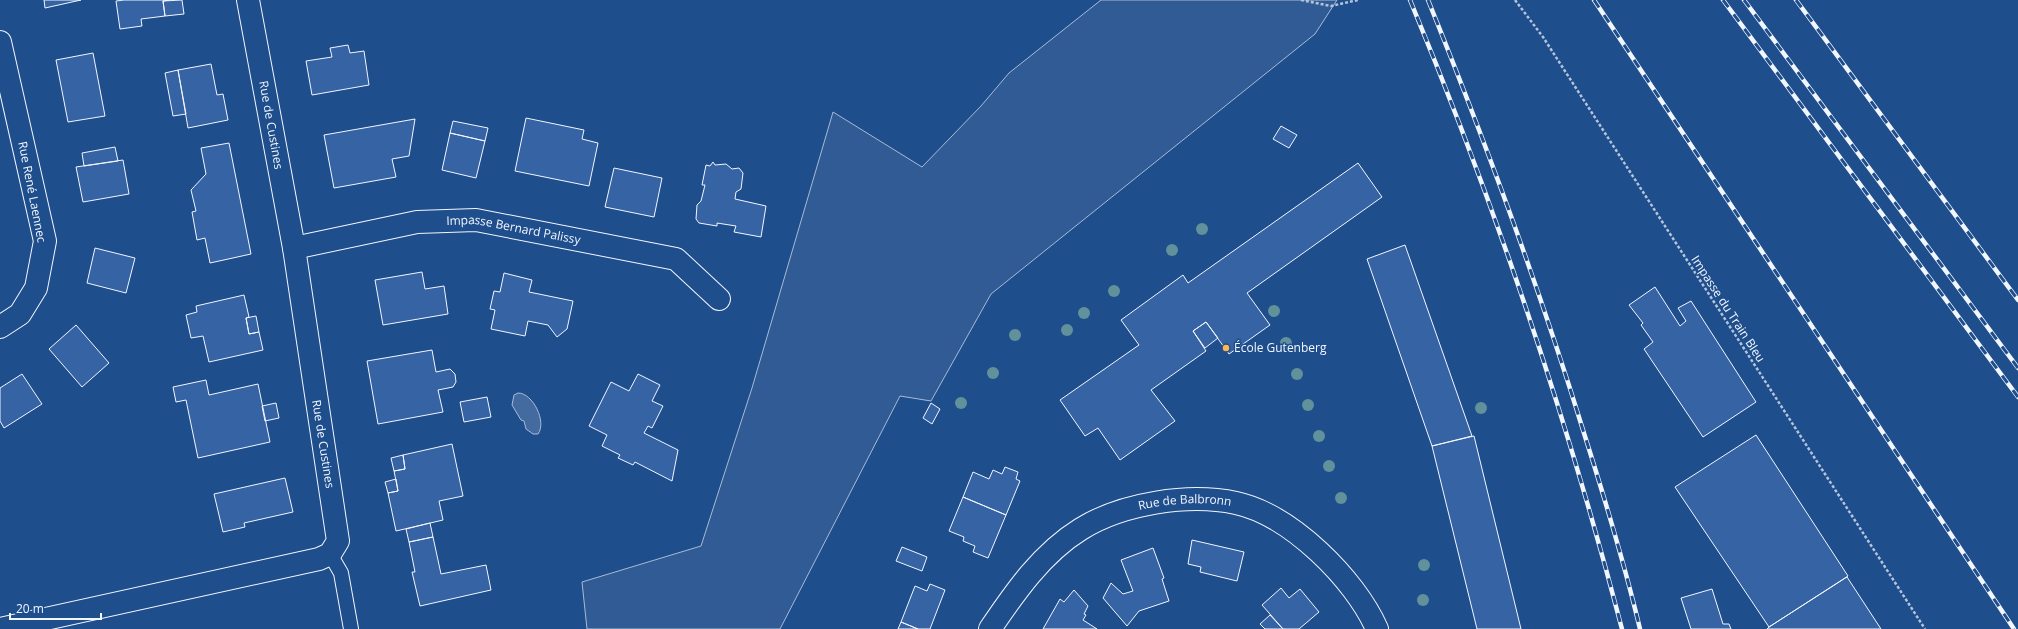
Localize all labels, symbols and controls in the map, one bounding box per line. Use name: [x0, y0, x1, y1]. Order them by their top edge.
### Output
street label: Rue de Custines: [255, 79, 288, 171]
street label: Rue René Laennec: [14, 140, 51, 244]
street label: Impasse Bernard Palissy: [446, 211, 583, 248]
street label: Impasse du Train Bleu: [1687, 252, 1769, 365]
place label: École Gutenberg: [1234, 339, 1327, 356]
marker: École Gutenberg: [1221, 343, 1231, 353]
street label: Rue de Custines: [308, 398, 339, 490]
street label: Rue de Balbronn: [1136, 490, 1233, 514]
scale bar: [10, 595, 101, 621]
text: 20 m: [16, 600, 44, 617]

